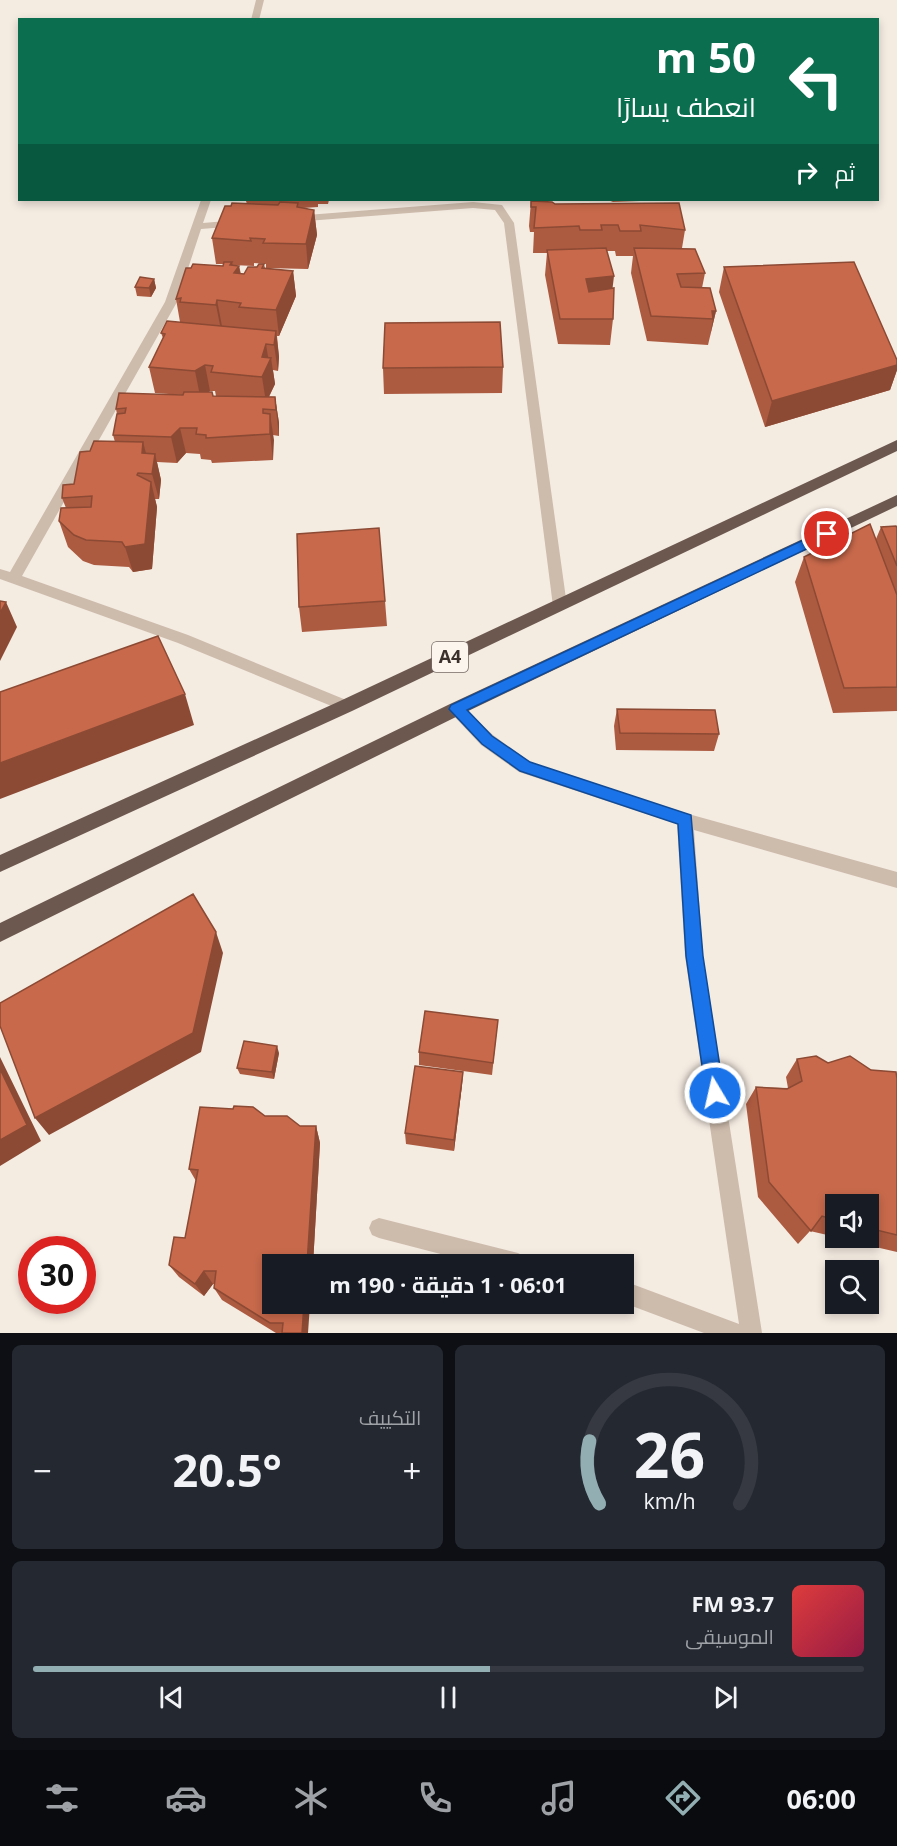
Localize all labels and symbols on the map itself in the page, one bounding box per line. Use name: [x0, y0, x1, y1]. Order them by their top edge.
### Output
pin: [801, 508, 852, 559]
road number: A4: [432, 642, 468, 672]
position arrow: [683, 1061, 747, 1125]
speed limit sign: 30: [18, 1236, 96, 1314]

